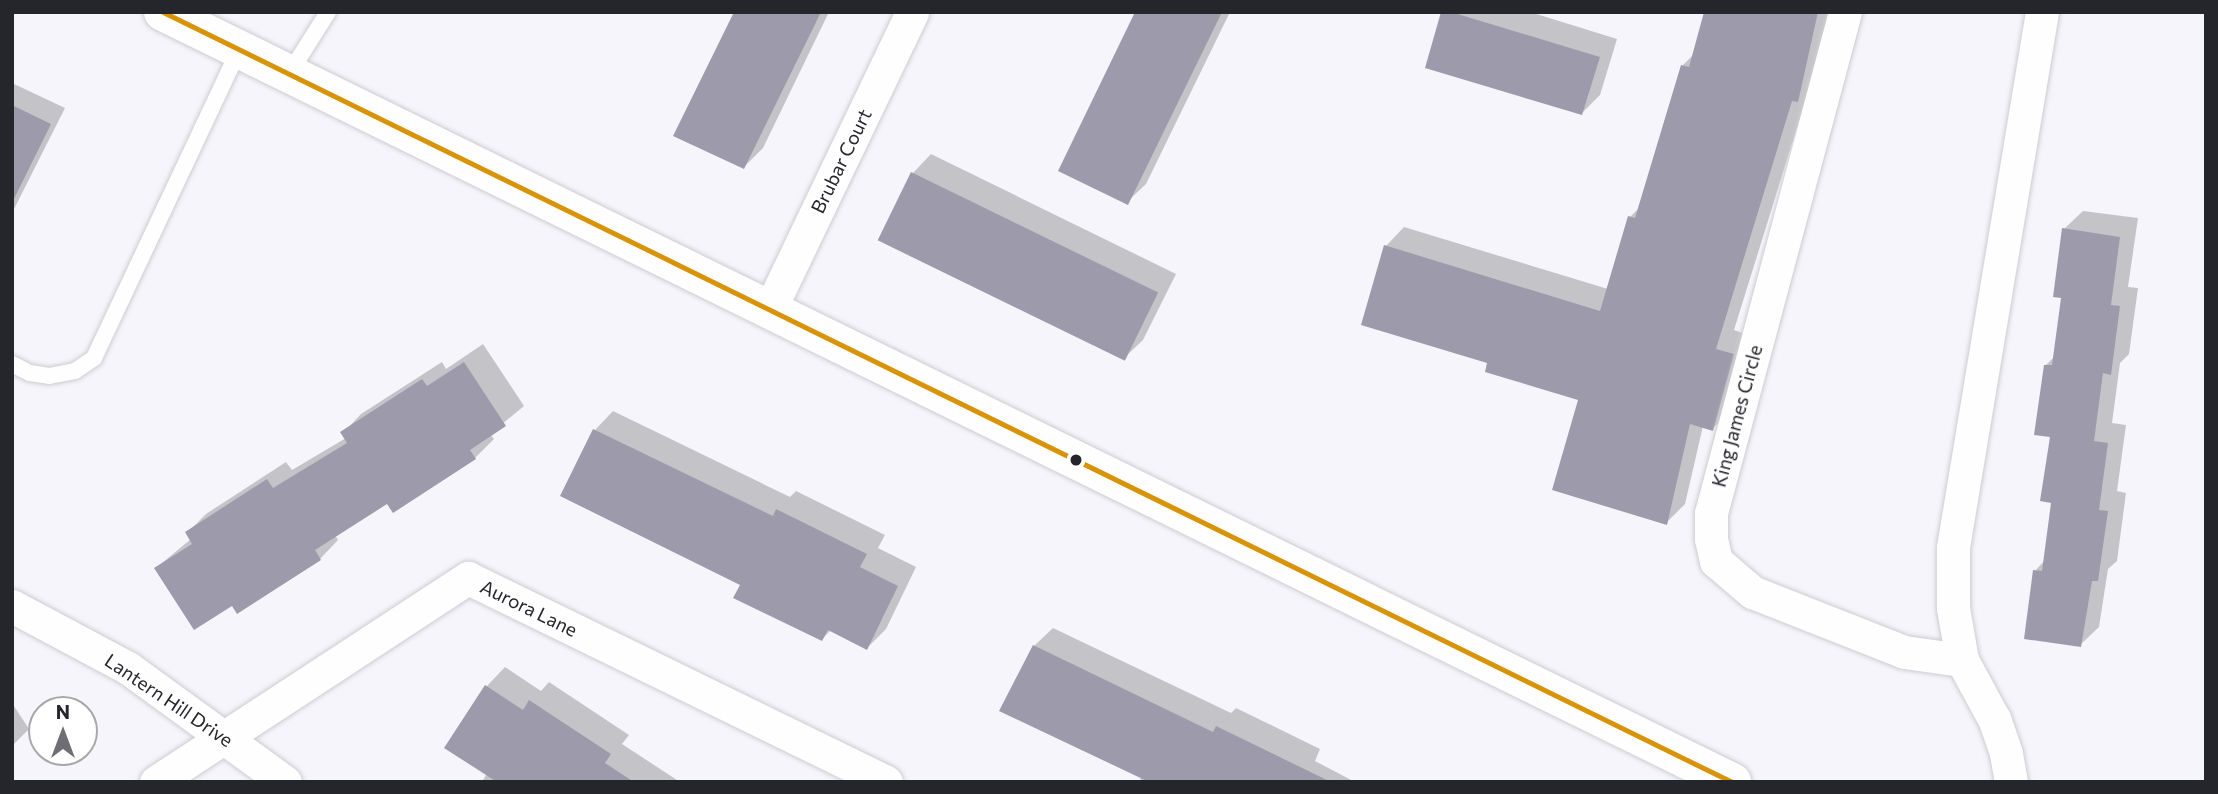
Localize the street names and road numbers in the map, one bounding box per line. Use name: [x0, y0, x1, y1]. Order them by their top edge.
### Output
street label: Brubar Court: [806, 105, 876, 217]
street label: King James Circle: [1707, 342, 1767, 490]
street label: Aurora Lane: [477, 575, 581, 641]
street label: Lantern Hill Drive: [101, 649, 237, 751]

